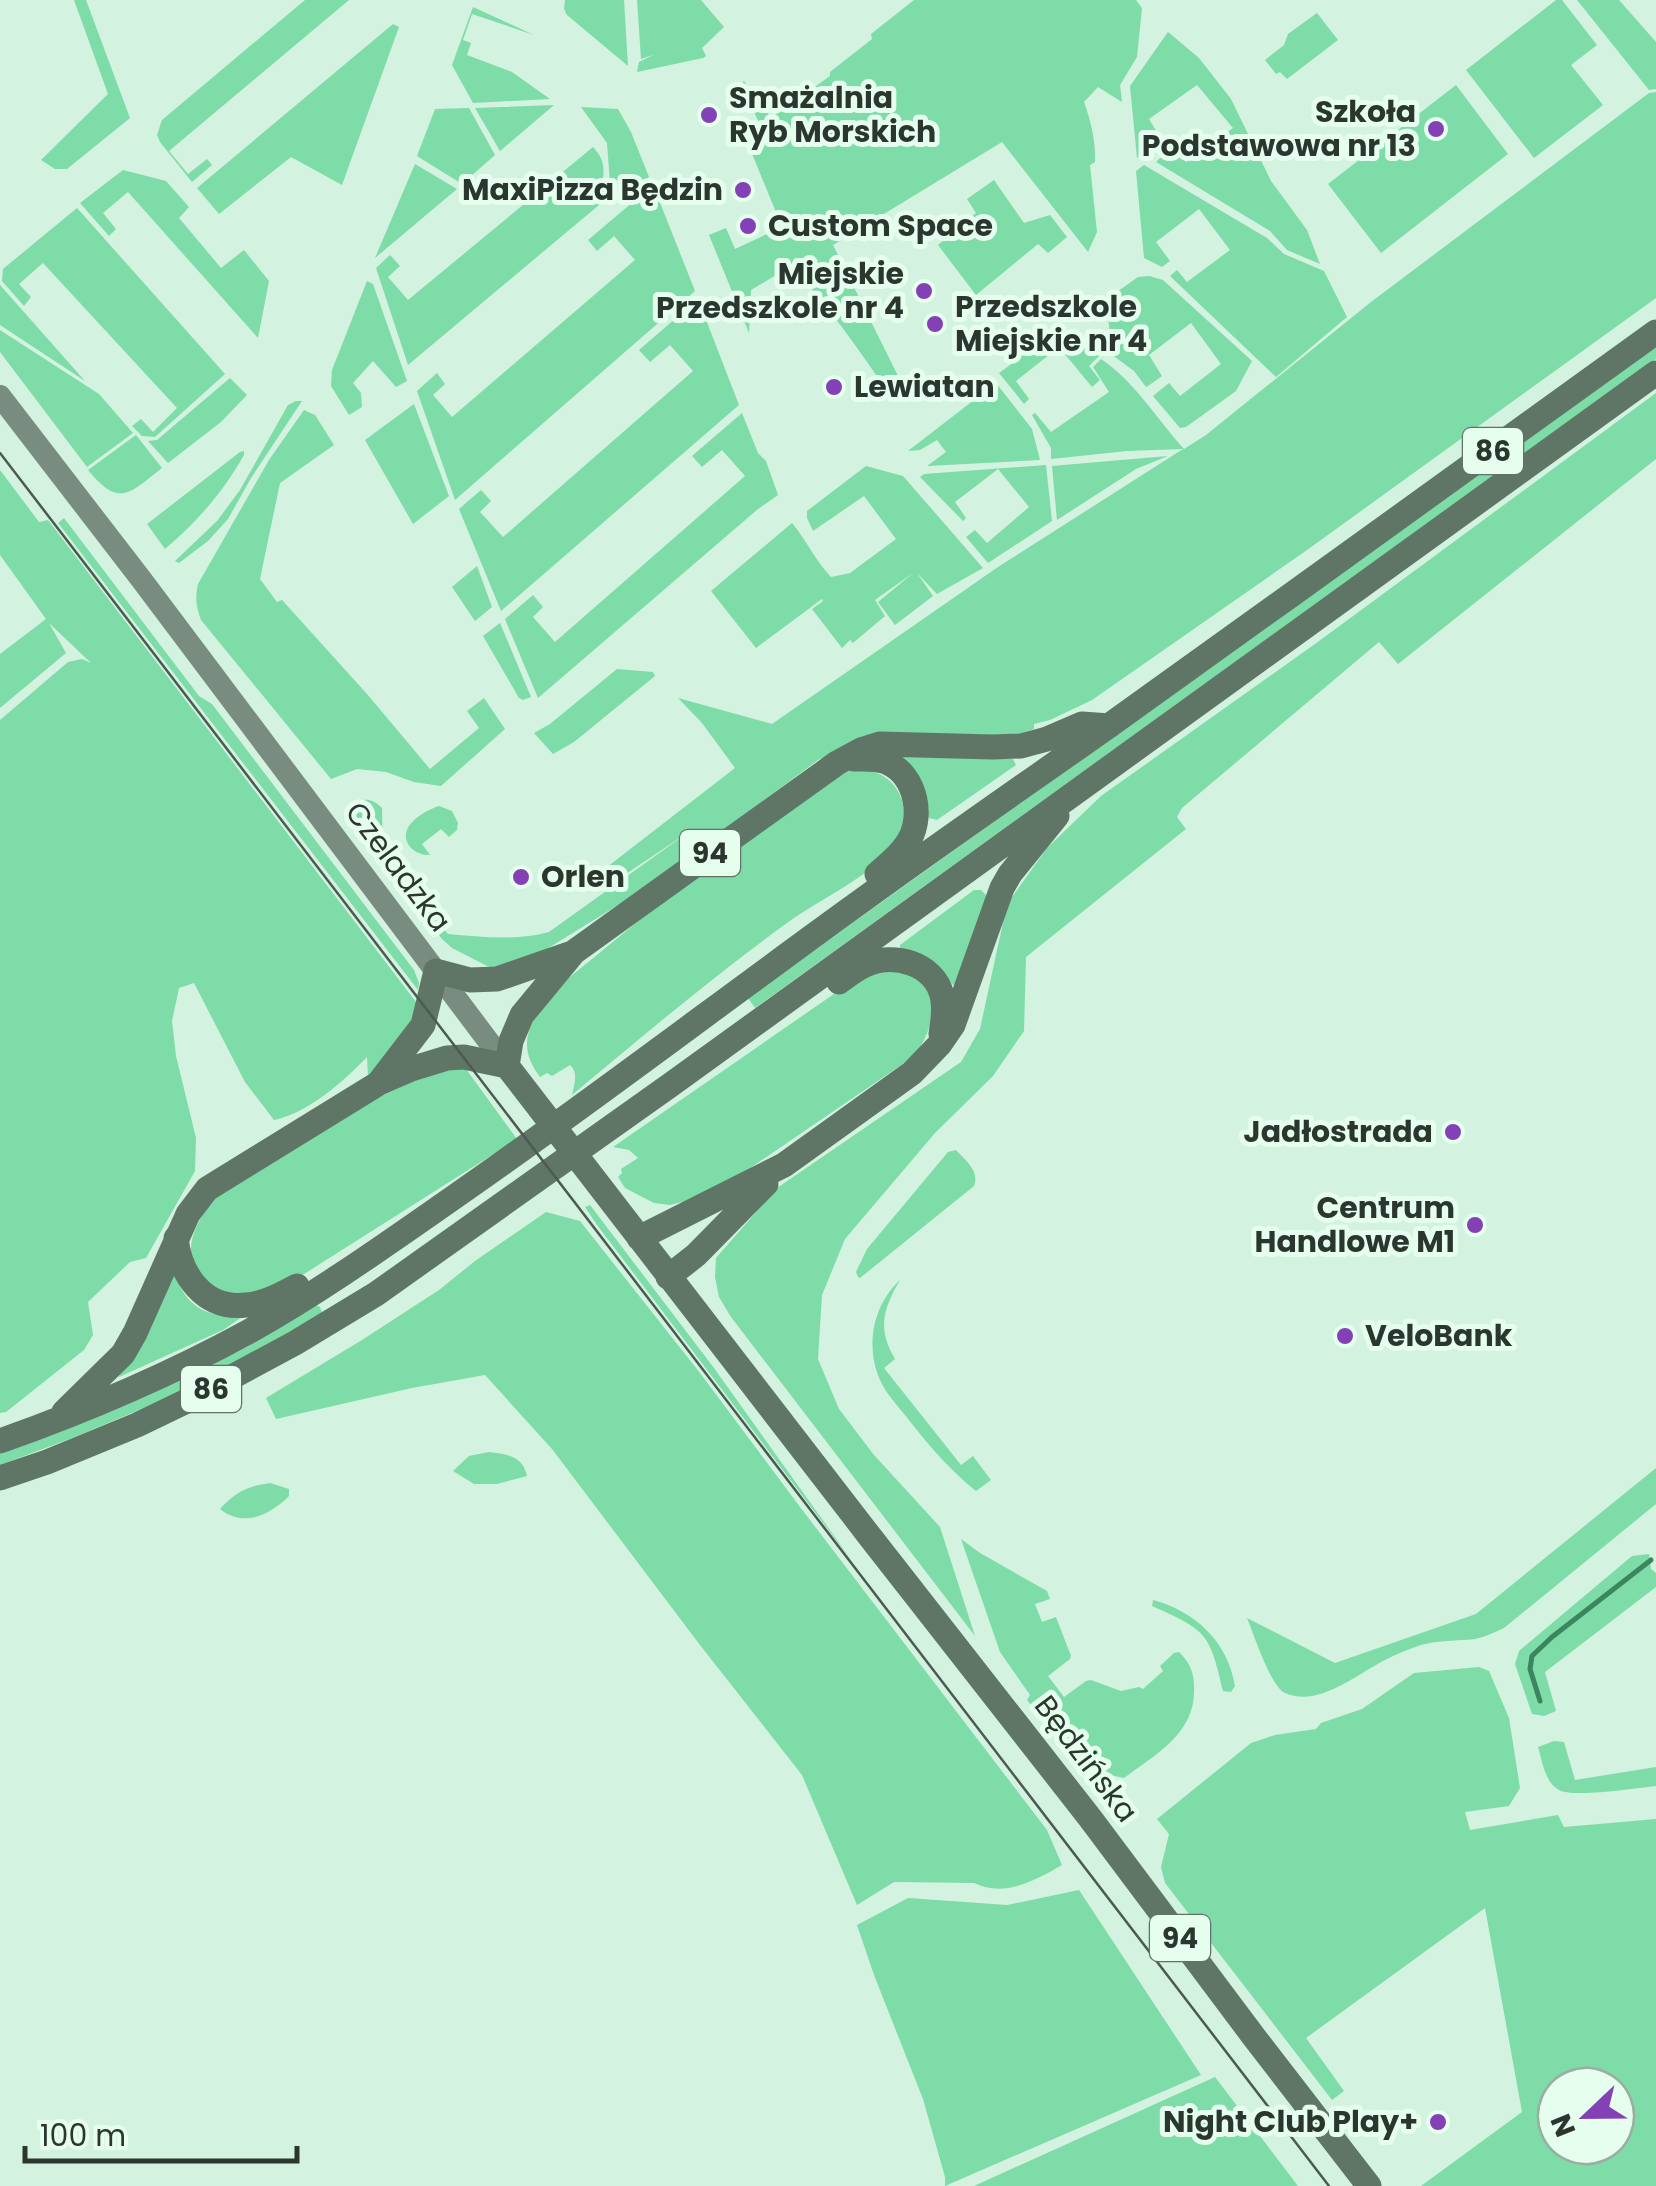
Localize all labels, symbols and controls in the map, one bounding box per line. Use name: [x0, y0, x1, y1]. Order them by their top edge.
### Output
place label: Smażalnia Ryb Morskich: [729, 76, 936, 153]
place label: Szkoła Podstawowa nr 13: [1142, 90, 1416, 167]
marker: Smażalnia Ryb Morskich: [698, 104, 720, 126]
marker: Szkoła Podstawowa nr 13: [1425, 118, 1447, 140]
place label: MaxiPizza Będzin: [462, 168, 723, 211]
marker: MaxiPizza Będzin: [732, 179, 754, 201]
place label: Custom Space: [768, 204, 993, 247]
marker: Custom Space: [737, 215, 759, 237]
place label: Miejskie Przedszkole nr 4: [656, 252, 904, 329]
marker: Miejskie Przedszkole nr 4: [913, 280, 935, 302]
place label: Przedszkole Miejskie nr 4: [955, 285, 1147, 362]
marker: Przedszkole Miejskie nr 4: [924, 313, 946, 335]
place label: Lewiatan: [854, 365, 995, 408]
marker: Lewiatan: [823, 376, 845, 398]
road number: 86: [1463, 428, 1523, 474]
street label: Czeladzka: [335, 793, 462, 941]
road number: 94: [680, 830, 740, 876]
place label: Orlen: [541, 855, 625, 898]
marker: Orlen: [510, 866, 532, 888]
place label: Jadłostrada: [1243, 1110, 1433, 1153]
marker: Jadłostrada: [1442, 1121, 1464, 1143]
place label: Centrum Handlowe M1: [1255, 1186, 1455, 1263]
marker: Centrum Handlowe M1: [1464, 1214, 1486, 1236]
place label: VeloBank: [1365, 1314, 1513, 1357]
marker: VeloBank: [1334, 1325, 1356, 1347]
road number: 86: [181, 1366, 241, 1412]
street label: Będzińska: [1024, 1686, 1148, 1831]
road number: 94: [1150, 1915, 1210, 1961]
north arrow: [1536, 2066, 1636, 2166]
place label: Night Club Play+: [1163, 2100, 1418, 2143]
scale bar: [25, 2101, 298, 2163]
text: N: [1541, 2108, 1585, 2142]
marker: Night Club Play+: [1427, 2111, 1449, 2133]
text: 100 m: [40, 2114, 126, 2157]

